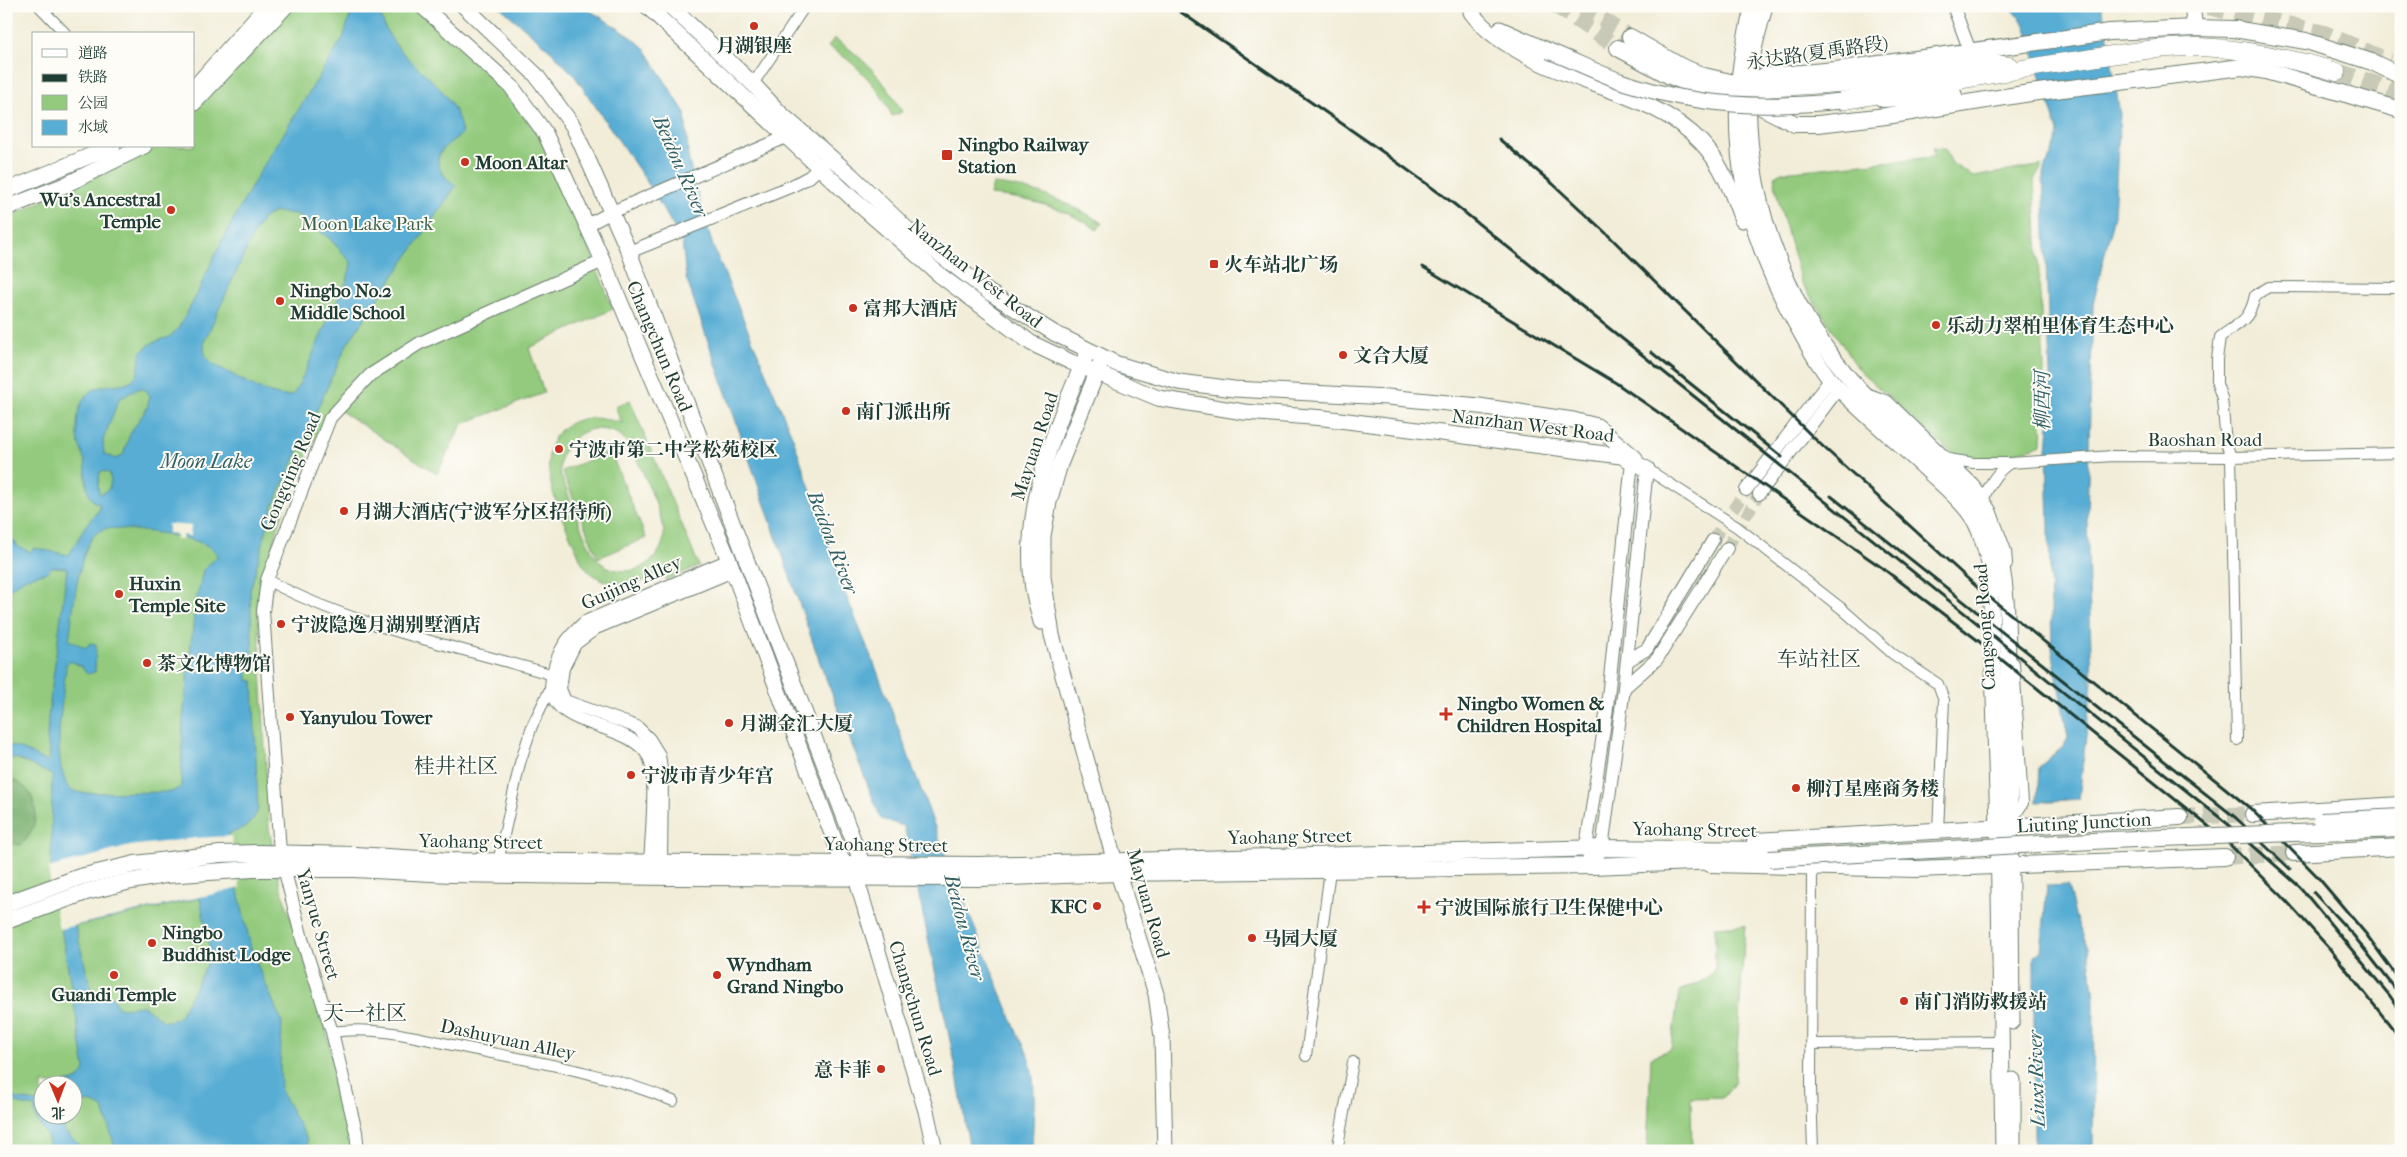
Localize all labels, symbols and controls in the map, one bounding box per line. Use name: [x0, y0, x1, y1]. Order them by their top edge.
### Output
marker: 月湖银座: [748, 20, 760, 32]
legend: [32, 32, 195, 148]
street label: 永达路(夏禹路段): [1745, 32, 1890, 74]
place label: 月湖银座: [716, 35, 792, 57]
text: 道路: [78, 44, 108, 62]
text: 铁路: [78, 68, 108, 86]
text: 公园: [78, 94, 108, 112]
water label: Beidou River: [647, 111, 714, 222]
text: 水域: [78, 118, 108, 136]
place label: Ningbo Railway Station: [958, 134, 1090, 178]
marker: Ningbo Railway Station: [940, 148, 954, 162]
place label: Moon Altar: [474, 152, 568, 174]
marker: Moon Altar: [459, 156, 471, 168]
place label: Wu's Ancestral Temple: [39, 189, 162, 233]
marker: Wu's Ancestral Temple: [165, 204, 177, 216]
park label: Moon Lake Park: [301, 213, 433, 235]
street label: Nanzhan West Road: [904, 215, 1047, 333]
place label: 火车站北广场: [1224, 254, 1338, 276]
marker: 火车站北广场: [1208, 258, 1220, 270]
street label: Changchun Road: [622, 278, 697, 416]
place label: Ningbo No.2 Middle School: [289, 280, 406, 324]
marker: Ningbo No.2 Middle School: [274, 295, 286, 307]
place label: 富邦大酒店: [863, 298, 958, 320]
marker: 富邦大酒店: [847, 302, 859, 314]
place label: 乐动力翠柏里体育生态中心: [1946, 315, 2174, 337]
marker: 乐动力翠柏里体育生态中心: [1930, 319, 1942, 331]
place label: 文合大厦: [1353, 345, 1429, 367]
marker: 文合大厦: [1337, 349, 1349, 361]
water label: 柳西河: [2031, 368, 2054, 431]
street label: Mayuan Road: [1007, 389, 1063, 503]
place label: 南门派出所: [856, 401, 951, 423]
marker: 南门派出所: [840, 405, 852, 417]
street label: Nanzhan West Road: [1450, 405, 1616, 447]
street label: Gongqing Road: [256, 408, 326, 534]
street label: Baoshan Road: [2148, 429, 2263, 451]
place label: 宁波市第二中学松苑校区: [569, 439, 778, 461]
marker: 宁波市第二中学松苑校区: [553, 443, 565, 455]
water label: Moon Lake: [158, 450, 253, 473]
water label: Beidou River: [802, 486, 864, 599]
place label: 月湖大酒店(宁波军分区招待所): [354, 501, 612, 523]
marker: 月湖大酒店(宁波军分区招待所): [338, 505, 350, 517]
street label: Guijing Alley: [578, 551, 686, 615]
street label: Cangsong Road: [1970, 562, 2000, 691]
place label: Huxin Temple Site: [128, 573, 226, 617]
marker: Huxin Temple Site: [113, 588, 125, 600]
place label: 宁波隐逸月湖别墅酒店: [291, 614, 481, 636]
marker: 宁波隐逸月湖别墅酒店: [275, 618, 287, 630]
district label: 车站社区: [1777, 647, 1861, 671]
place label: 茶文化博物馆: [157, 653, 271, 675]
marker: 茶文化博物馆: [141, 657, 153, 669]
place label: Ningbo Women & Children Hospital: [1457, 693, 1605, 737]
place label: Yanyulou Tower: [299, 707, 433, 729]
marker: Ningbo Women & Children Hospital: [1439, 707, 1453, 721]
marker: Yanyulou Tower: [284, 711, 296, 723]
place label: 月湖金汇大厦: [739, 713, 853, 735]
marker: 月湖金汇大厦: [723, 717, 735, 729]
district label: 桂井社区: [414, 754, 498, 778]
place label: 宁波市青少年宫: [641, 765, 774, 787]
marker: 宁波市青少年宫: [625, 769, 637, 781]
place label: 柳汀星座商务楼: [1806, 778, 1939, 800]
marker: 柳汀星座商务楼: [1790, 782, 1802, 794]
street label: Liuting Junction: [2016, 808, 2152, 838]
street label: Yaohang Street: [1632, 818, 1758, 842]
street label: Yaohang Street: [1227, 825, 1353, 849]
street label: Yaohang Street: [418, 830, 544, 854]
street label: Yaohang Street: [823, 833, 949, 857]
street label: Mayuan Road: [1122, 846, 1174, 961]
street label: Yanyue Street: [291, 865, 345, 983]
water label: Beidou River: [939, 871, 990, 985]
place label: KFC: [1050, 896, 1087, 918]
place label: 宁波国际旅行卫生保健中心: [1435, 897, 1663, 919]
marker: KFC: [1091, 900, 1103, 912]
marker: 宁波国际旅行卫生保健中心: [1417, 900, 1431, 914]
place label: Ningbo Buddhist Lodge: [162, 922, 292, 966]
place label: 马园大厦: [1262, 928, 1338, 950]
marker: 马园大厦: [1246, 932, 1258, 944]
marker: Ningbo Buddhist Lodge: [146, 937, 158, 949]
street label: Changchun Road: [884, 938, 946, 1079]
place label: Wyndham Grand Ningbo: [726, 954, 844, 998]
marker: Guandi Temple: [108, 969, 120, 981]
marker: Wyndham Grand Ningbo: [711, 969, 723, 981]
place label: Guandi Temple: [51, 984, 177, 1006]
place label: 南门消防救援站: [1914, 991, 2047, 1013]
marker: 南门消防救援站: [1898, 995, 1910, 1007]
district label: 天一社区: [323, 1001, 407, 1025]
street label: Dashuyuan Alley: [438, 1015, 578, 1065]
water label: Liuxi River: [2023, 1028, 2050, 1130]
place label: 意卡菲: [814, 1059, 871, 1081]
marker: 意卡菲: [875, 1063, 887, 1075]
north arrow: [32, 1074, 82, 1124]
text: 北: [51, 1104, 65, 1121]

